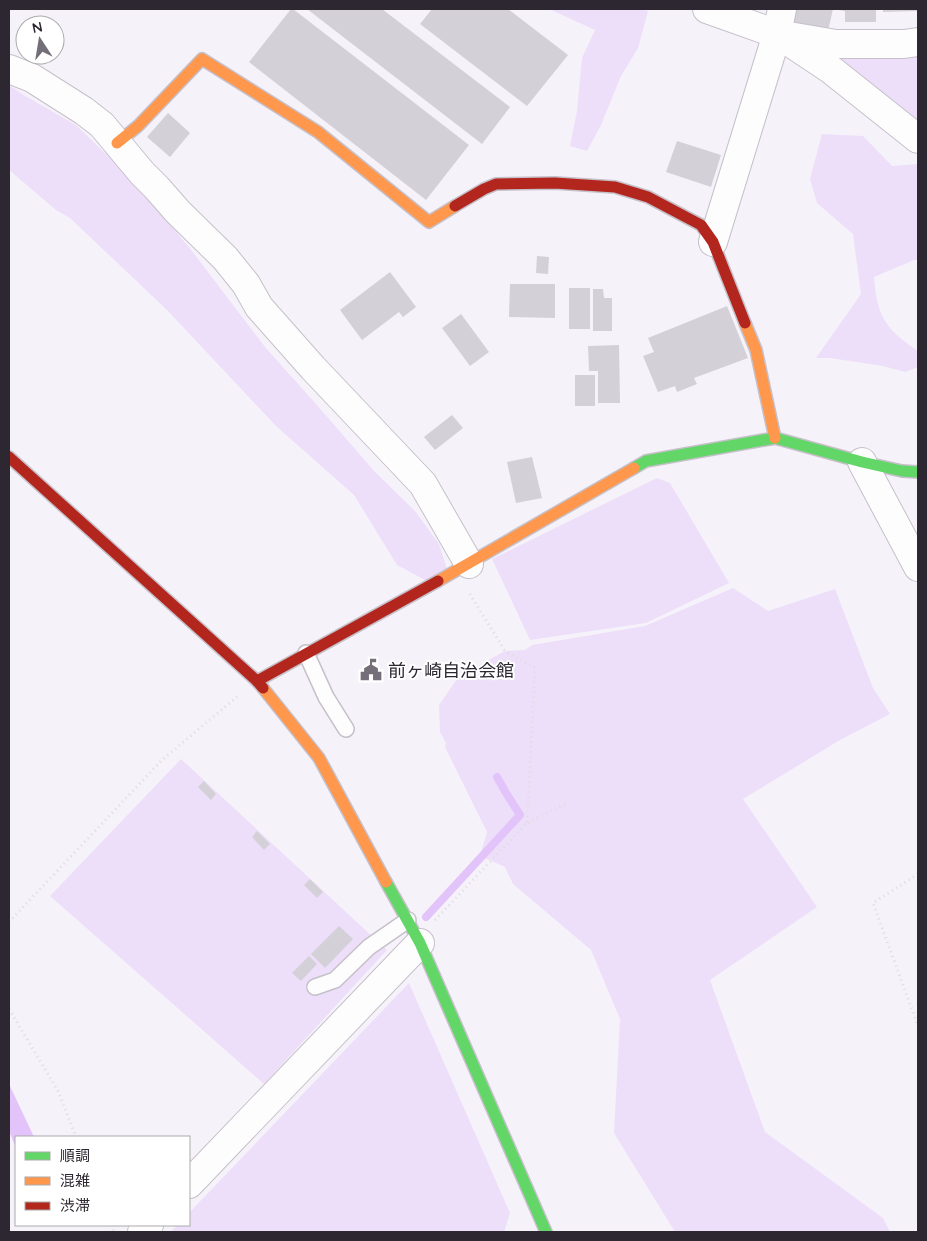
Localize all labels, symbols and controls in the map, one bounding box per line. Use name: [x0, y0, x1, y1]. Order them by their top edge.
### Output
north arrow: [15, 15, 65, 65]
text: N: [30, 17, 44, 37]
public building icon: 前ヶ崎自治会館: [358, 657, 384, 683]
place label: 前ヶ崎自治会館: [388, 659, 514, 682]
legend: [15, 1136, 190, 1226]
text: 順調: [60, 1146, 90, 1165]
text: 混雑: [60, 1171, 90, 1190]
text: 渋滞: [60, 1196, 90, 1215]

